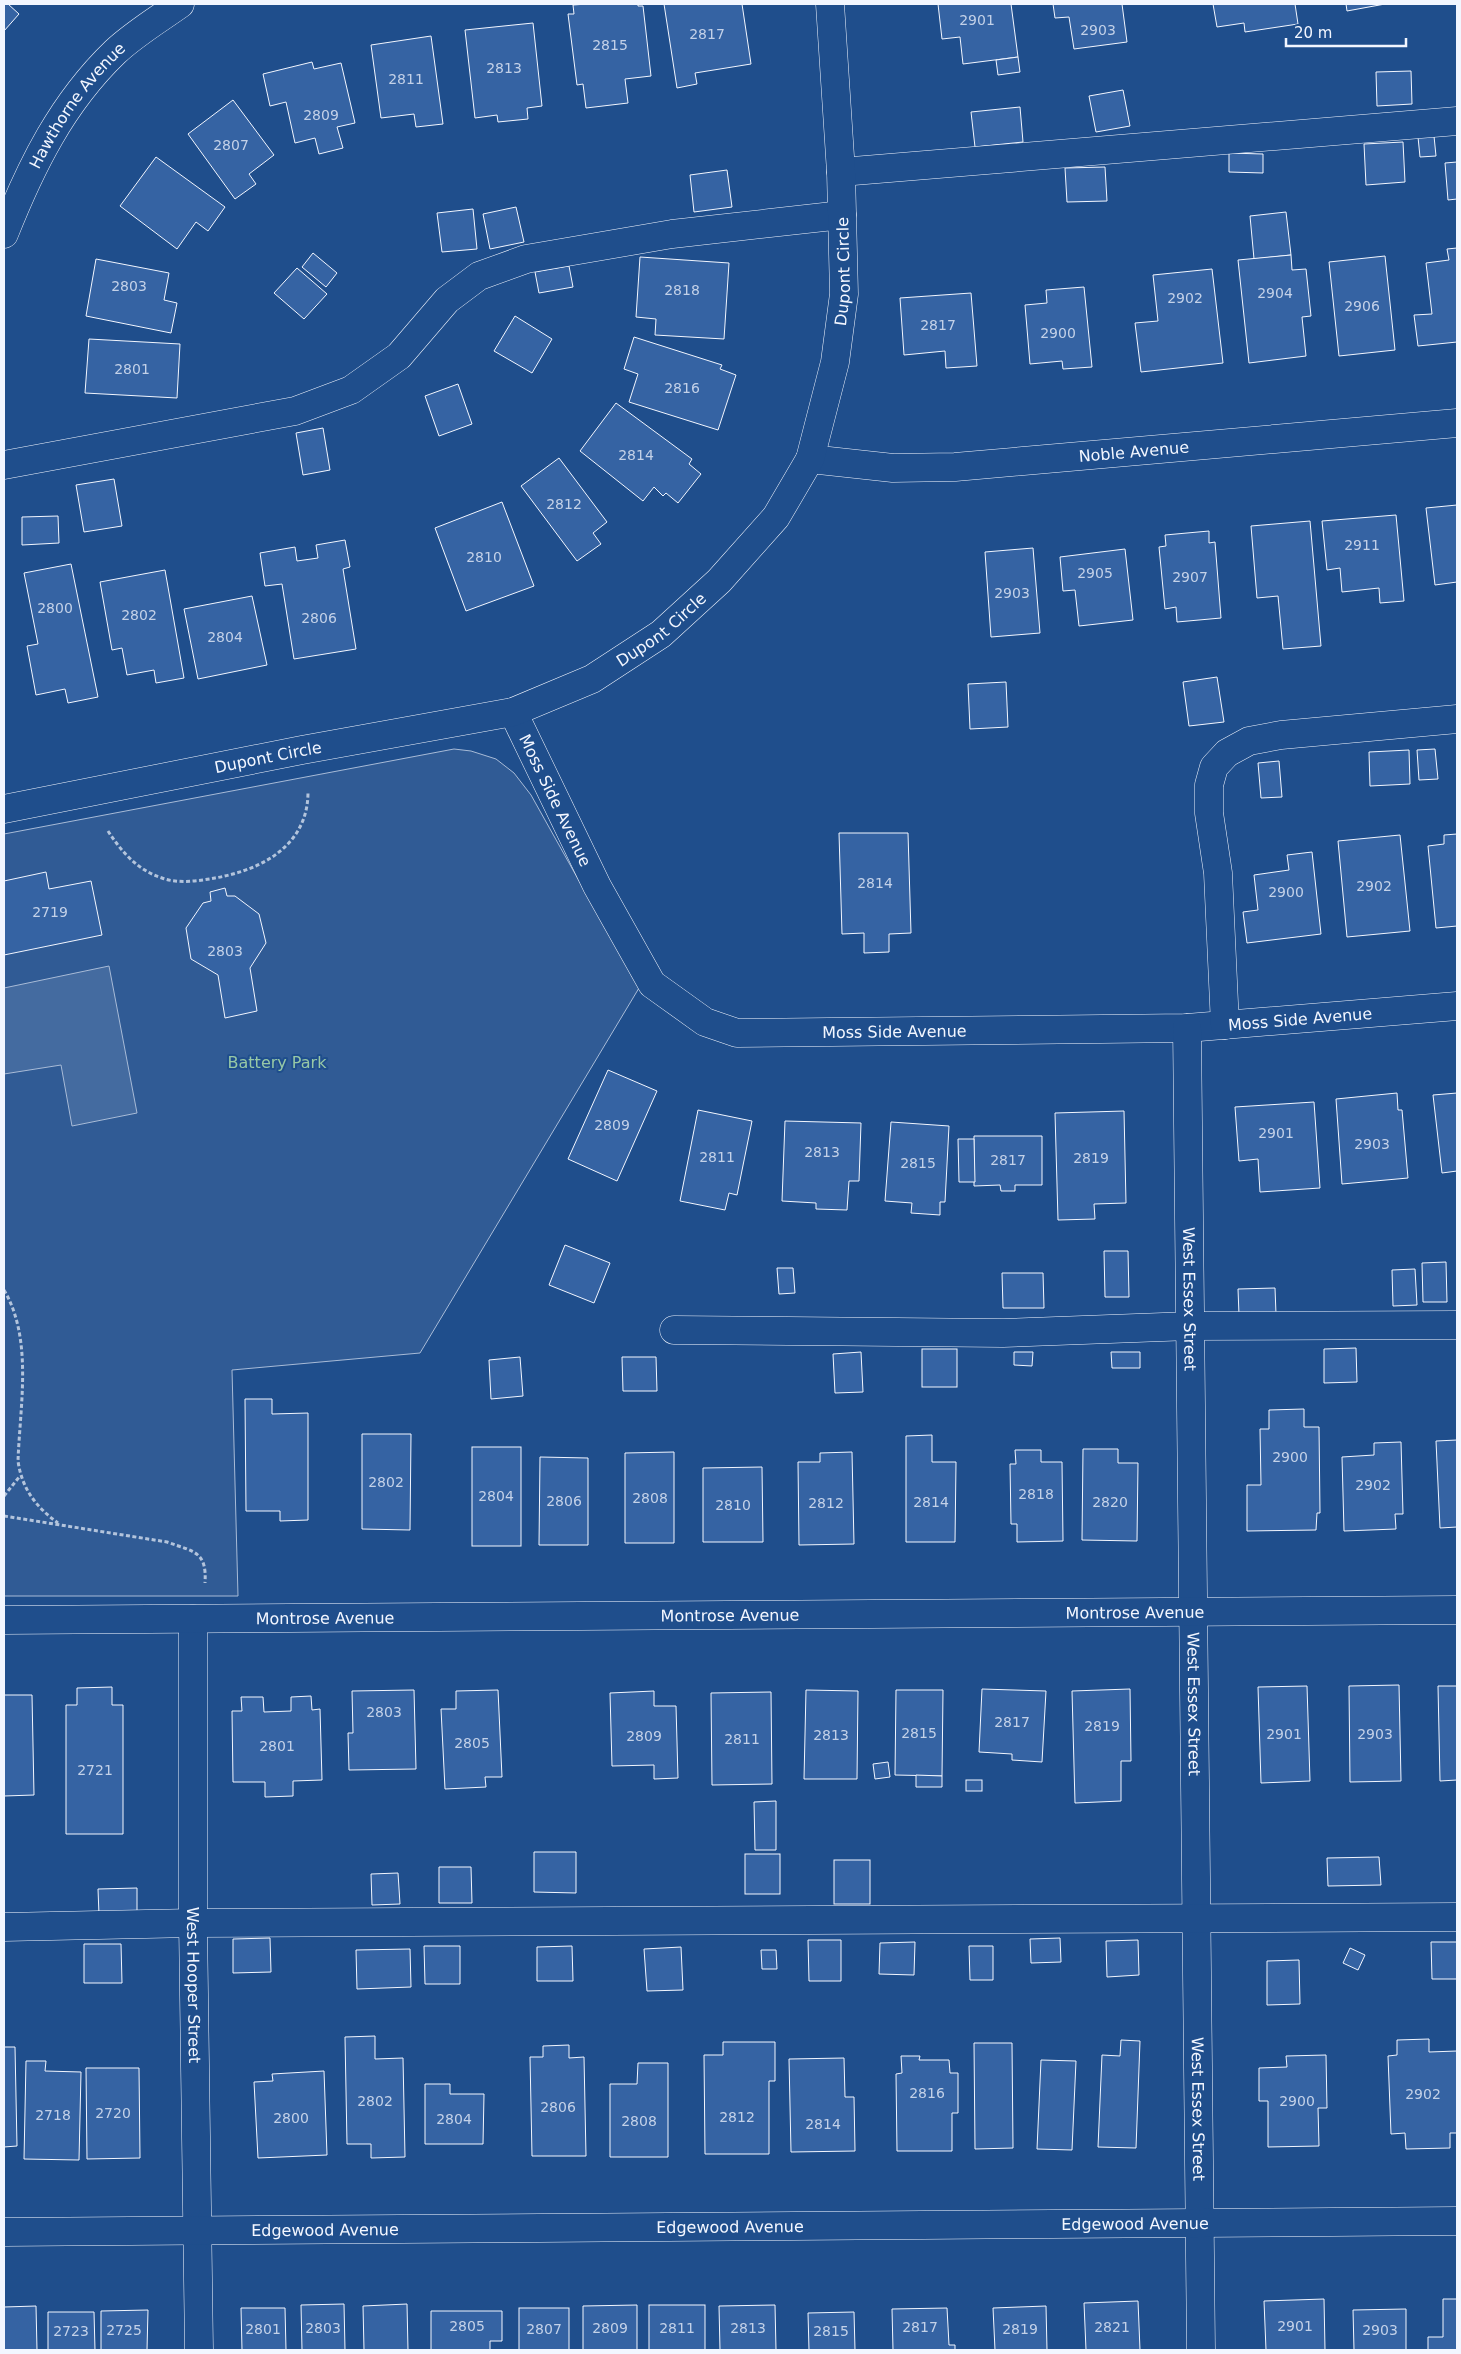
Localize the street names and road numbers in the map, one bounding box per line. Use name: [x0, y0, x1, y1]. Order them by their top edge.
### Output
street label: Hawthorne Avenue: [25, 38, 129, 171]
street label: Dupont Circle: [830, 217, 854, 327]
street label: Noble Avenue: [1078, 437, 1190, 466]
street label: Dupont Circle: [613, 588, 710, 670]
street label: Moss Side Avenue: [516, 731, 596, 869]
street label: Dupont Circle: [213, 737, 323, 777]
street label: Moss Side Avenue: [1227, 1003, 1373, 1034]
street label: Moss Side Avenue: [822, 1021, 967, 1042]
street label: West Essex Street: [1180, 1227, 1200, 1371]
street label: Montrose Avenue: [1066, 1602, 1204, 1622]
street label: Montrose Avenue: [661, 1605, 799, 1625]
street label: Montrose Avenue: [256, 1608, 394, 1628]
street label: West Essex Street: [1184, 1632, 1204, 1776]
street label: West Hooper Street: [183, 1907, 204, 2063]
street label: West Essex Street: [1188, 2037, 1209, 2181]
street label: Edgewood Avenue: [1061, 2213, 1209, 2233]
street label: Edgewood Avenue: [656, 2216, 804, 2237]
street label: Edgewood Avenue: [251, 2220, 399, 2240]

